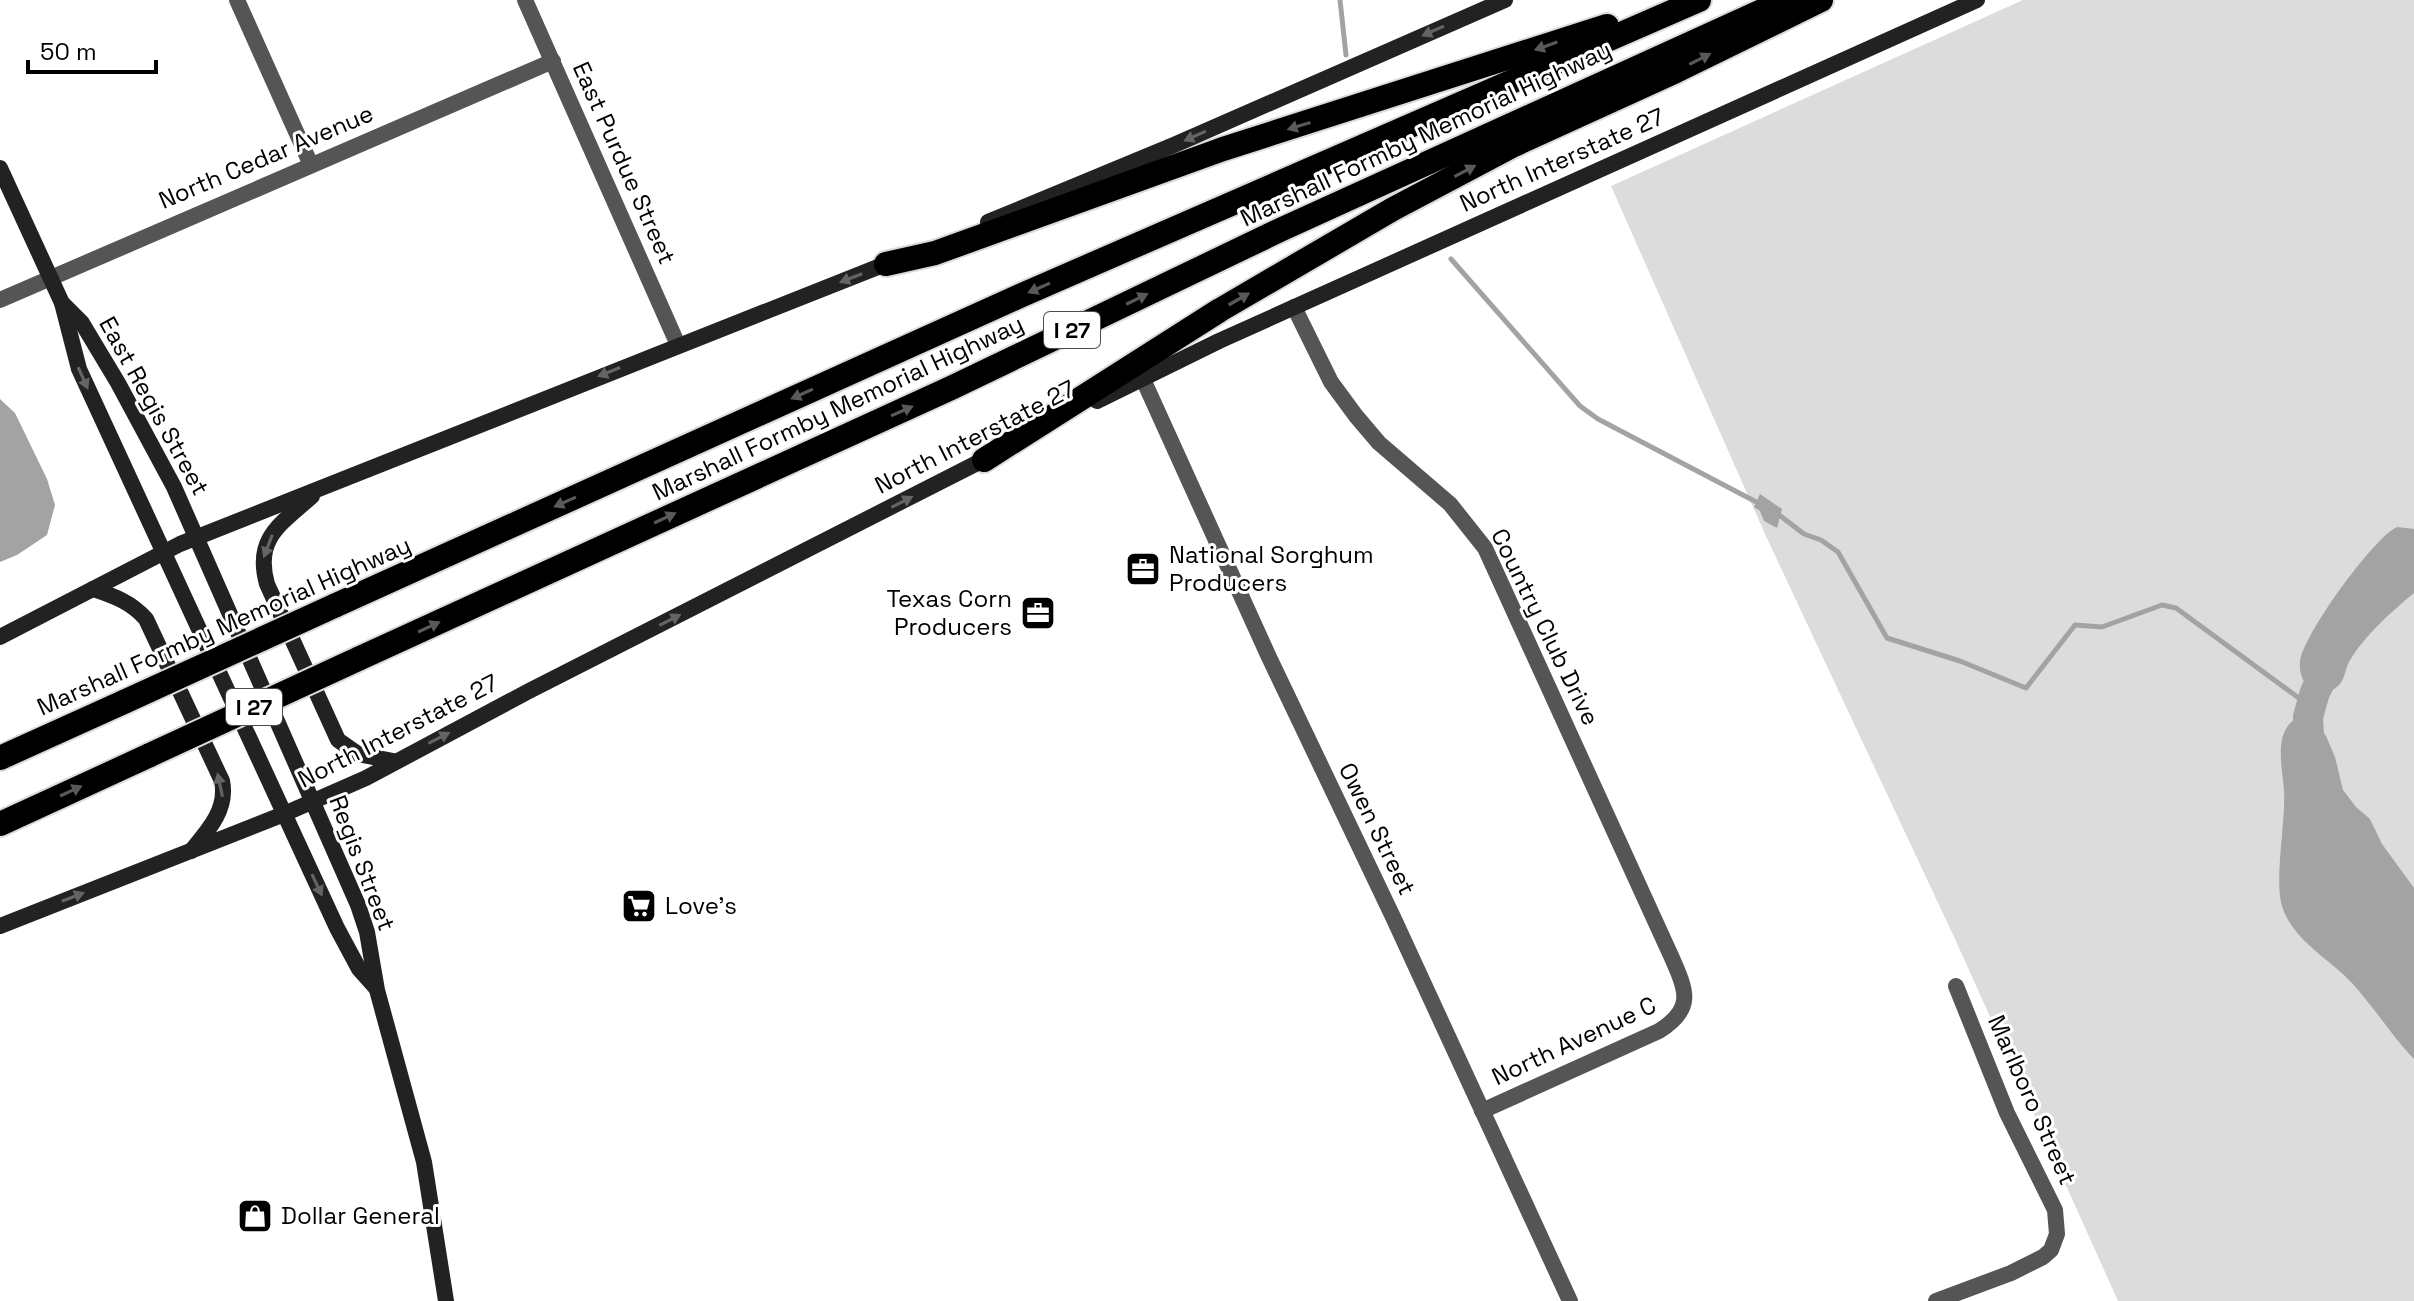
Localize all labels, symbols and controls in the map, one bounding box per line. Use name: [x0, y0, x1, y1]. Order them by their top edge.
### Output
scale bar: [28, 24, 156, 74]
one-way arrow: [1421, 25, 1445, 38]
street label: Marshall Formby Memorial Highway: [1235, 34, 1616, 233]
text: 50 m: [40, 36, 97, 67]
one-way arrow: [1534, 41, 1558, 53]
one-way arrow: [1688, 52, 1711, 66]
street label: East Purdue Street: [566, 57, 683, 269]
street label: North Cedar Avenue: [154, 97, 378, 216]
street label: North Interstate 27: [1455, 100, 1669, 219]
one-way arrow: [1287, 120, 1311, 133]
one-way arrow: [1184, 129, 1207, 143]
one-way arrow: [1454, 164, 1476, 178]
one-way arrow: [839, 272, 863, 285]
one-way arrow: [1027, 281, 1051, 294]
one-way arrow: [1125, 292, 1148, 306]
one-way arrow: [1228, 292, 1250, 306]
street label: Marshall Formby Memorial Highway: [647, 308, 1028, 507]
street label: East Regis Street: [92, 311, 216, 501]
road number: I 27: [1044, 312, 1100, 348]
one-way arrow: [77, 366, 90, 389]
one-way arrow: [597, 366, 621, 379]
street label: North Interstate 27: [869, 373, 1080, 500]
one-way arrow: [790, 388, 814, 401]
one-way arrow: [890, 404, 914, 417]
one-way arrow: [553, 495, 577, 508]
one-way arrow: [891, 495, 914, 509]
one-way arrow: [654, 511, 677, 525]
street label: Country Club Drive: [1484, 523, 1607, 730]
street label: Marshall Formby Memorial Highway: [32, 529, 416, 722]
one-way arrow: [261, 534, 274, 558]
place label: National Sorghum Producers: [1169, 539, 1374, 598]
office icon: National Sorghum Producers: [1124, 550, 1162, 588]
place label: Texas Corn Producers: [886, 583, 1012, 642]
office icon: Texas Corn Producers: [1019, 594, 1057, 632]
one-way arrow: [659, 613, 682, 627]
one-way arrow: [417, 620, 441, 634]
street label: North Interstate 27: [292, 667, 503, 794]
road number: I 27: [226, 689, 282, 725]
one-way arrow: [427, 731, 450, 744]
street label: Owen Street: [1332, 758, 1423, 900]
one-way arrow: [213, 772, 226, 797]
one-way arrow: [59, 784, 83, 798]
street label: Regis Street: [322, 791, 403, 935]
one-way arrow: [310, 874, 324, 897]
supermarket icon: Love's: [620, 887, 658, 925]
one-way arrow: [61, 890, 85, 903]
place label: Love's: [665, 890, 737, 921]
street label: North Avenue C: [1487, 989, 1661, 1092]
street label: Marlboro Street: [1981, 1010, 2084, 1190]
shop icon: Dollar General: [236, 1197, 274, 1235]
place label: Dollar General: [281, 1200, 440, 1231]

